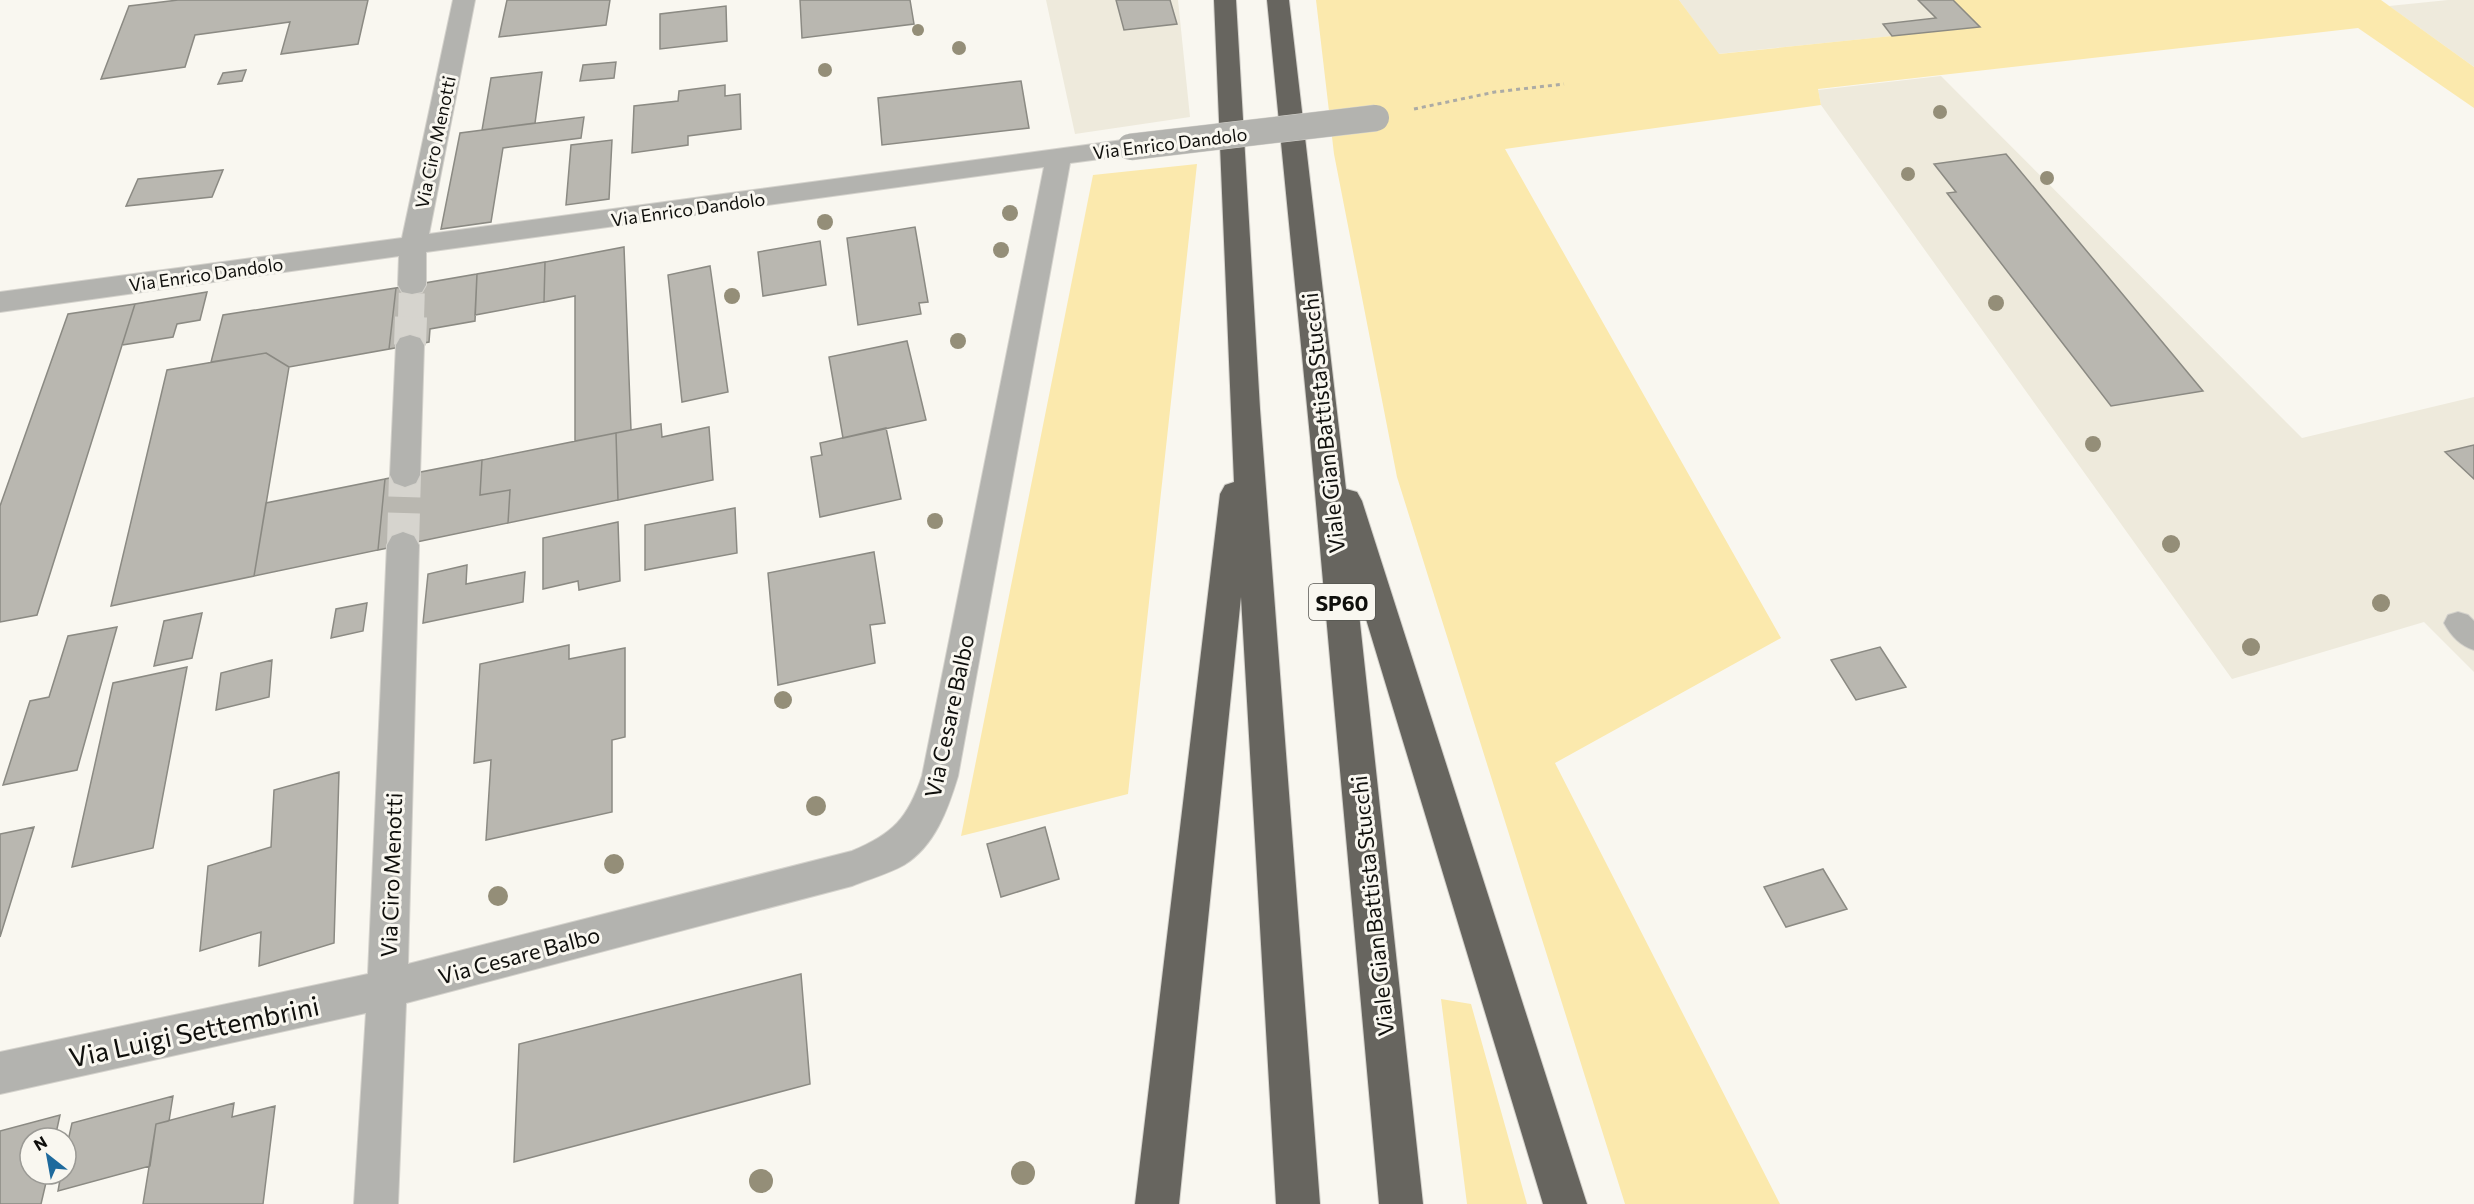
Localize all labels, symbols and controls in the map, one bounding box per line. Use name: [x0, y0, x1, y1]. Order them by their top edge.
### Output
street label: Via Ciro Menotti: [410, 74, 460, 210]
street label: Via Enrico Dandolo: [1092, 123, 1248, 163]
street label: Via Enrico Dandolo: [610, 187, 766, 231]
street label: Via Enrico Dandolo: [128, 252, 284, 296]
street label: Viale Gian Battista Stucchi: [1296, 291, 1350, 555]
road number: SP60: [1309, 584, 1375, 620]
street label: Via Cesare Balbo: [919, 632, 979, 800]
street label: Viale Gian Battista Stucchi: [1345, 774, 1399, 1038]
street label: Via Ciro Menotti: [375, 792, 407, 958]
street label: Via Cesare Balbo: [435, 920, 603, 990]
street label: Via Luigi Settembrini: [66, 988, 322, 1074]
north arrow: [18, 1126, 78, 1186]
text: N: [30, 1131, 50, 1154]

